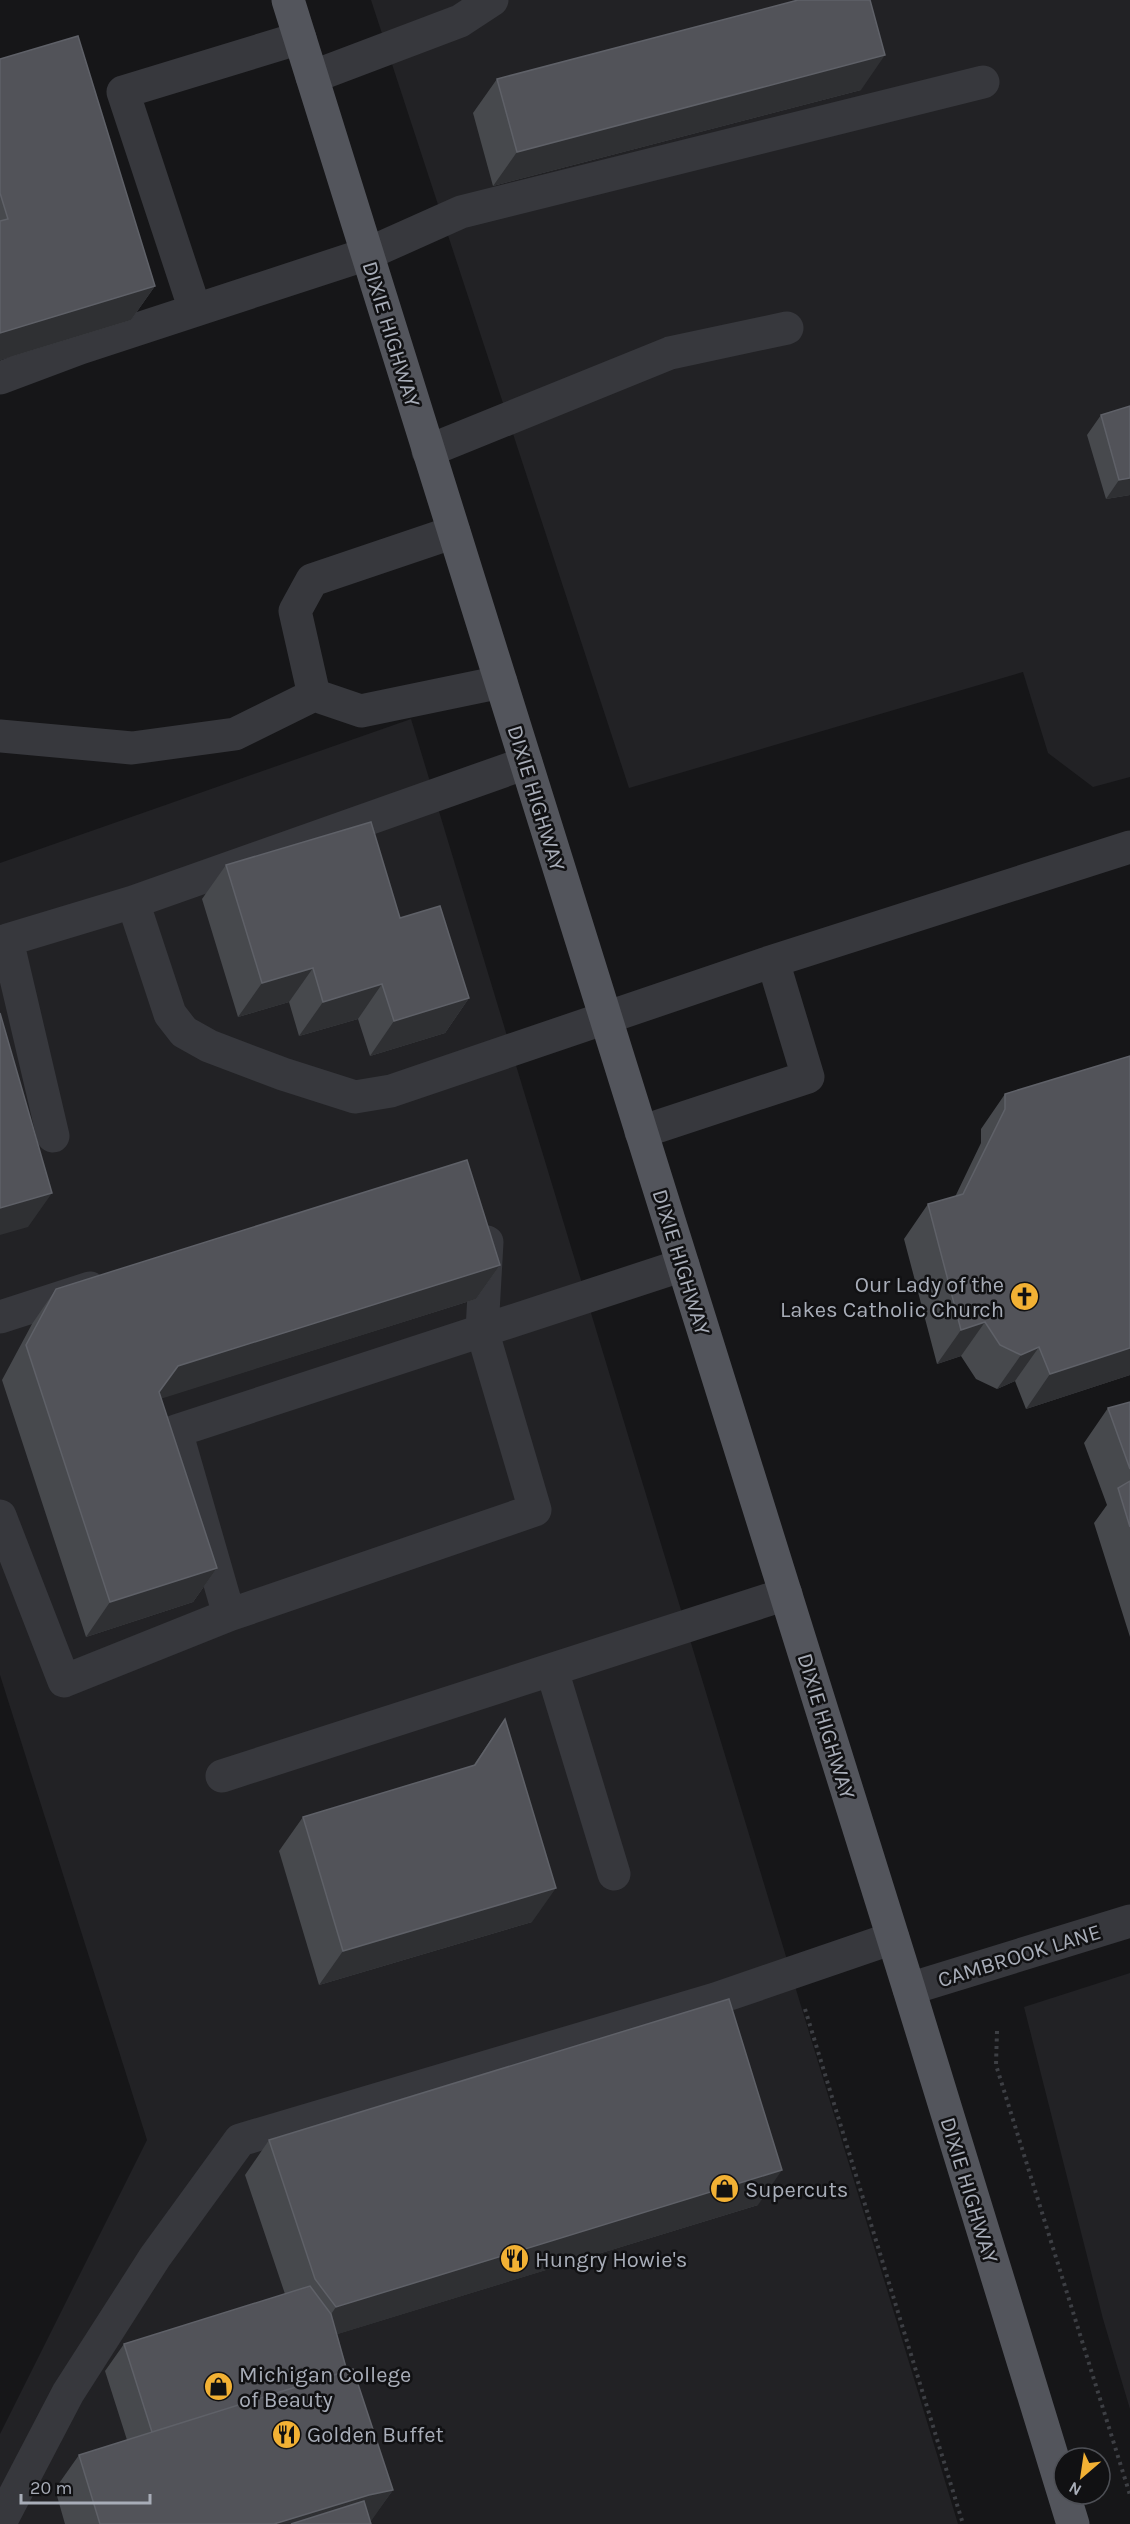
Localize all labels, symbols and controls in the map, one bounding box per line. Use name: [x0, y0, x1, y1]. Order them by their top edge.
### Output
street label: DIXIE HIGHWAY: [356, 258, 426, 410]
street label: DIXIE HIGHWAY: [501, 722, 571, 874]
street label: DIXIE HIGHWAY: [646, 1186, 716, 1338]
place label: Our Lady of the Lakes Catholic Church: [780, 1272, 1004, 1323]
church icon: Our Lady of the Lakes Catholic Church: [1009, 1281, 1041, 1313]
street label: DIXIE HIGHWAY: [791, 1650, 861, 1802]
street label: CAMBROOK LANE: [935, 1919, 1104, 1993]
street label: DIXIE HIGHWAY: [934, 2114, 1004, 2266]
shop icon: Supercuts: [708, 2173, 740, 2205]
place label: Supercuts: [745, 2177, 848, 2203]
restaurant icon: Hungry Howie's: [498, 2243, 530, 2275]
place label: Hungry Howie's: [535, 2247, 687, 2273]
place label: Michigan College of Beauty: [239, 2362, 411, 2413]
shop icon: Michigan College of Beauty: [202, 2371, 234, 2403]
restaurant icon: Golden Buffet: [270, 2418, 302, 2450]
place label: Golden Buffet: [307, 2422, 444, 2448]
north arrow: [1052, 2446, 1112, 2506]
scale bar: [21, 2467, 150, 2505]
text: 20 m: [30, 2477, 72, 2499]
text: N: [1065, 2478, 1085, 2500]

